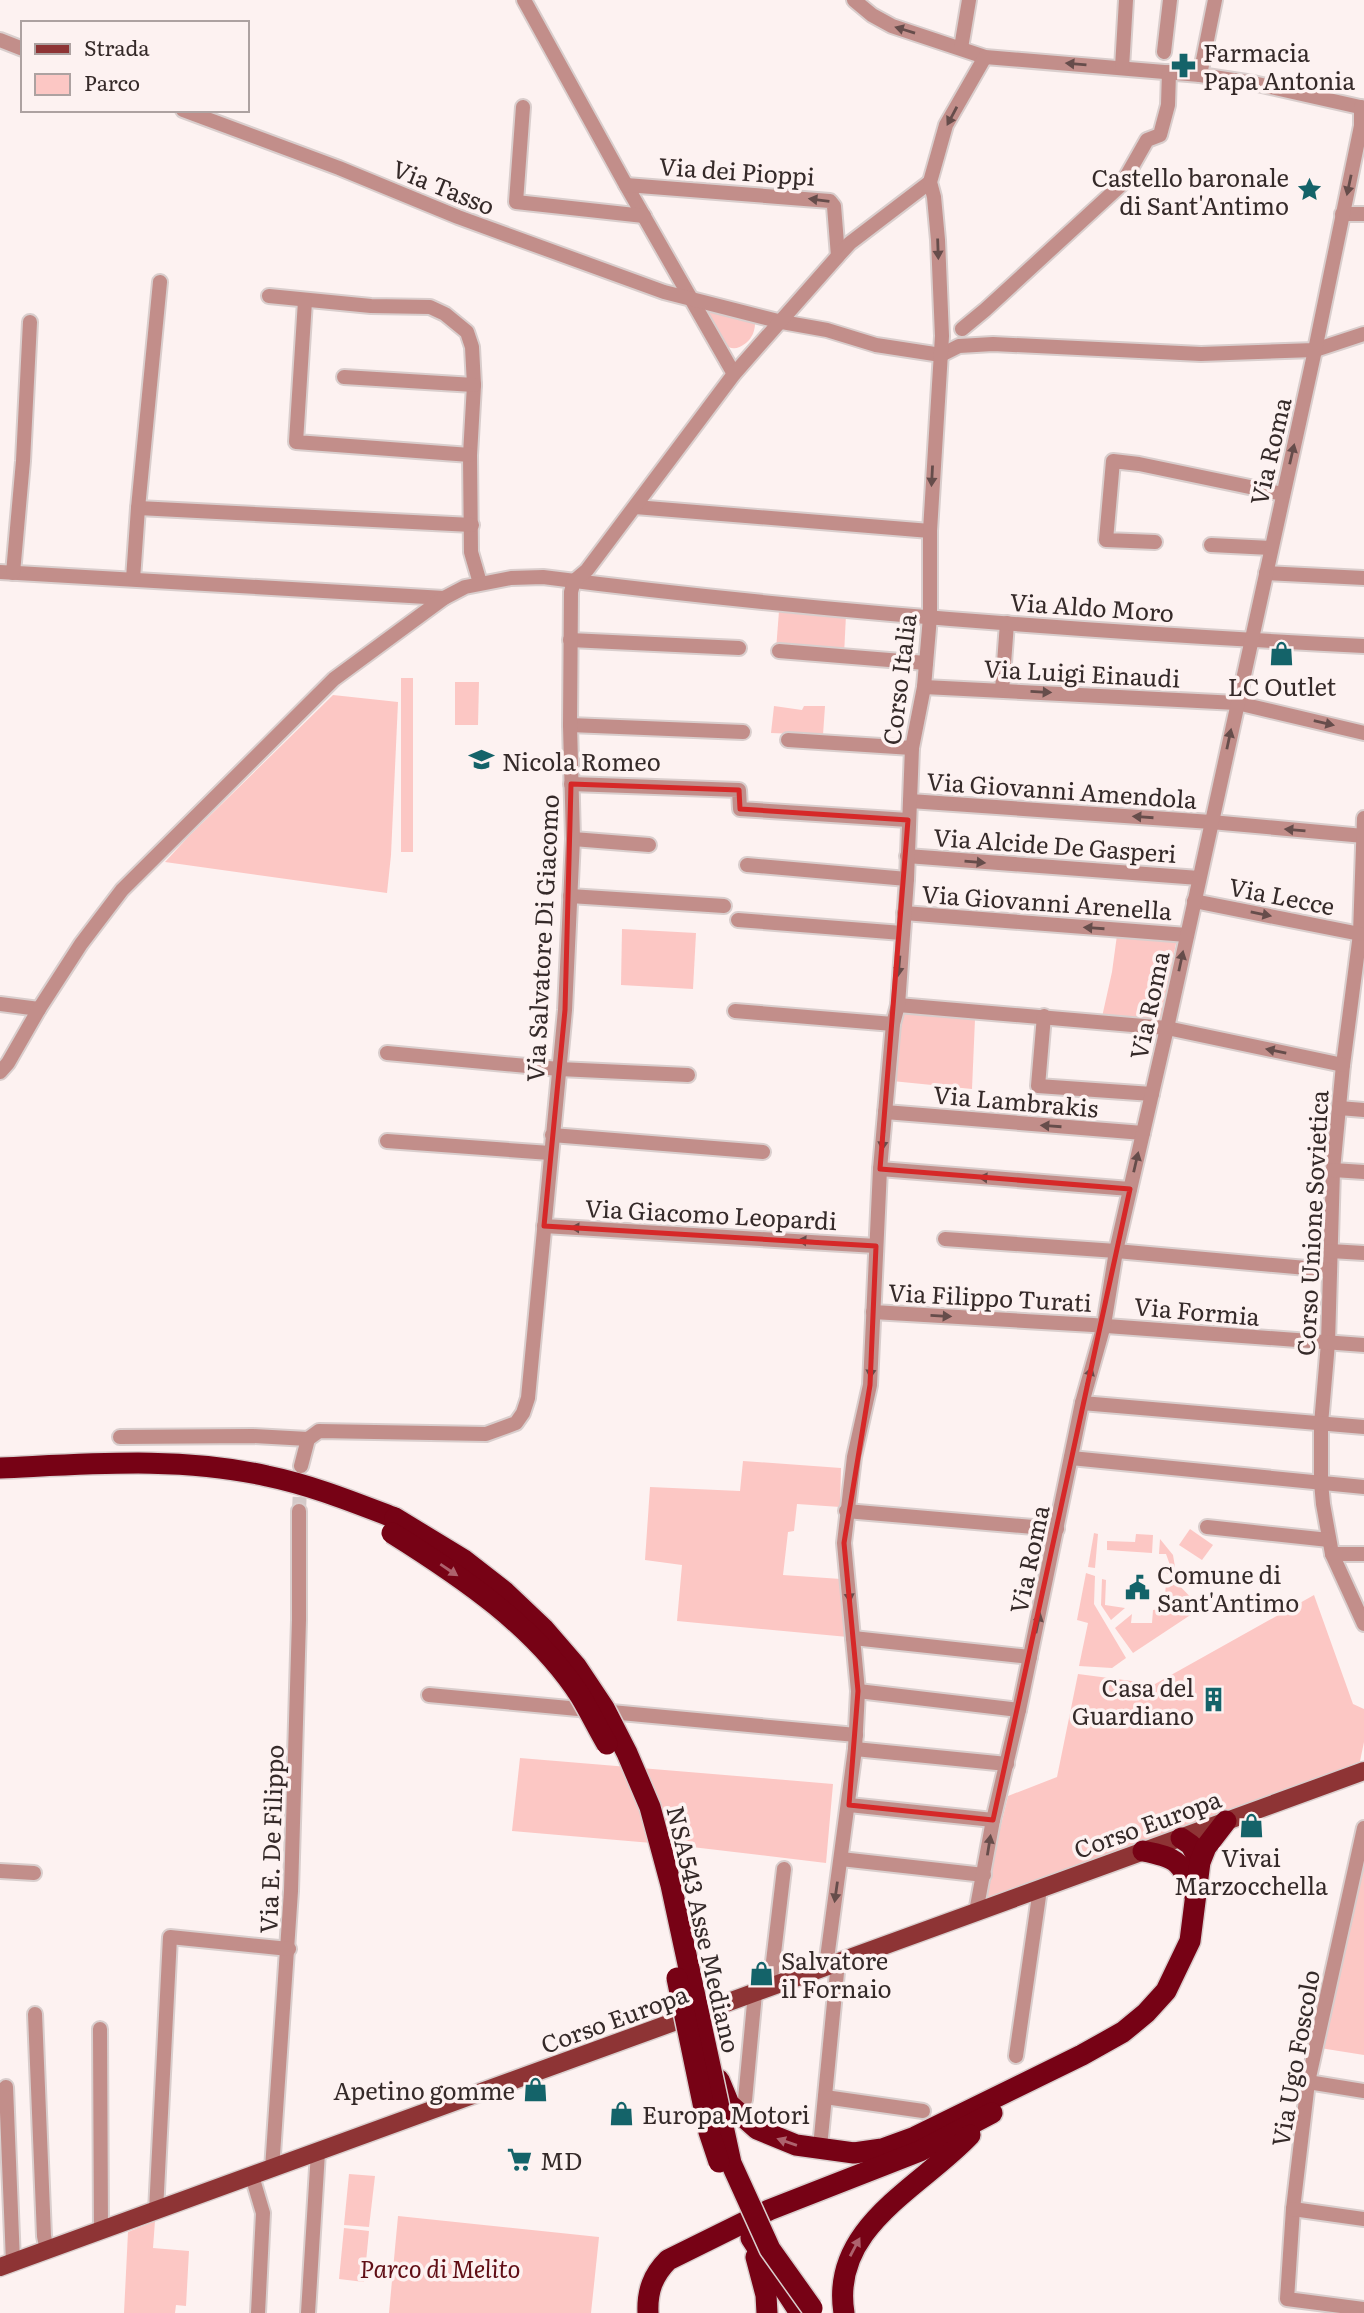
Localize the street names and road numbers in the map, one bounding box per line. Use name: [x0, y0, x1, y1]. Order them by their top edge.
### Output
street label: Via dei Pioppi: [658, 147, 816, 193]
street label: Via Tasso: [388, 150, 500, 222]
street label: Via Roma: [1240, 393, 1298, 508]
street label: Via Aldo Moro: [1009, 583, 1175, 629]
street label: Corso Italia: [873, 611, 923, 747]
street label: Via Luigi Einaudi: [983, 649, 1181, 695]
street label: Via Giovanni Amendola: [926, 762, 1198, 816]
street label: Via Salvatore Di Giacomo: [516, 793, 566, 1083]
street label: Via Alcide De Gasperi: [932, 818, 1178, 870]
street label: Via Lecce: [1226, 868, 1338, 922]
street label: Via Giovanni Arenella: [921, 875, 1173, 927]
street label: Via Roma: [1119, 948, 1177, 1062]
street label: Via Lambrakis: [932, 1075, 1100, 1125]
street label: Corso Unione Sovietica: [1287, 1089, 1335, 1357]
street label: Via Giacomo Leopardi: [584, 1189, 838, 1237]
street label: Via Filippo Turati: [887, 1273, 1093, 1319]
street label: Via Formia: [1133, 1287, 1261, 1333]
street label: Via Roma: [999, 1502, 1057, 1616]
street label: Via E. De Filippo: [249, 1744, 291, 1934]
street label: Corso Europa: [1068, 1780, 1226, 1866]
street label: NSA543 Asse Mediano: [660, 1802, 750, 2056]
street label: Via Ugo Foscolo: [1261, 1967, 1327, 2149]
street label: Corso Europa: [535, 1975, 693, 2061]

